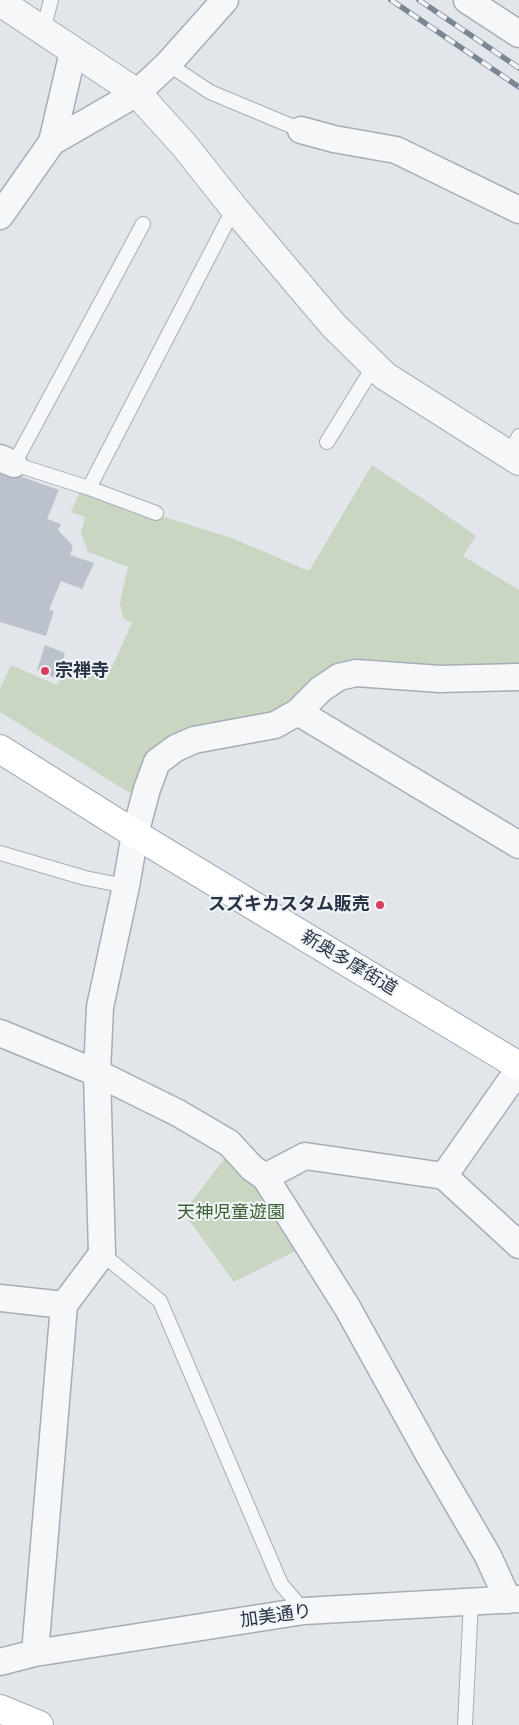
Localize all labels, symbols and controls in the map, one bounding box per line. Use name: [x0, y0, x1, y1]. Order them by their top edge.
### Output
place label: 宗禅寺: [55, 660, 109, 682]
marker: 宗禅寺: [39, 665, 51, 677]
place label: スズキカスタム販売: [208, 894, 370, 916]
marker: スズキカスタム販売: [374, 899, 386, 911]
street label: 新奥多摩街道: [297, 926, 401, 1000]
park label: 天神児童遊園: [177, 1202, 285, 1224]
street label: 加美通り: [239, 1600, 313, 1632]

